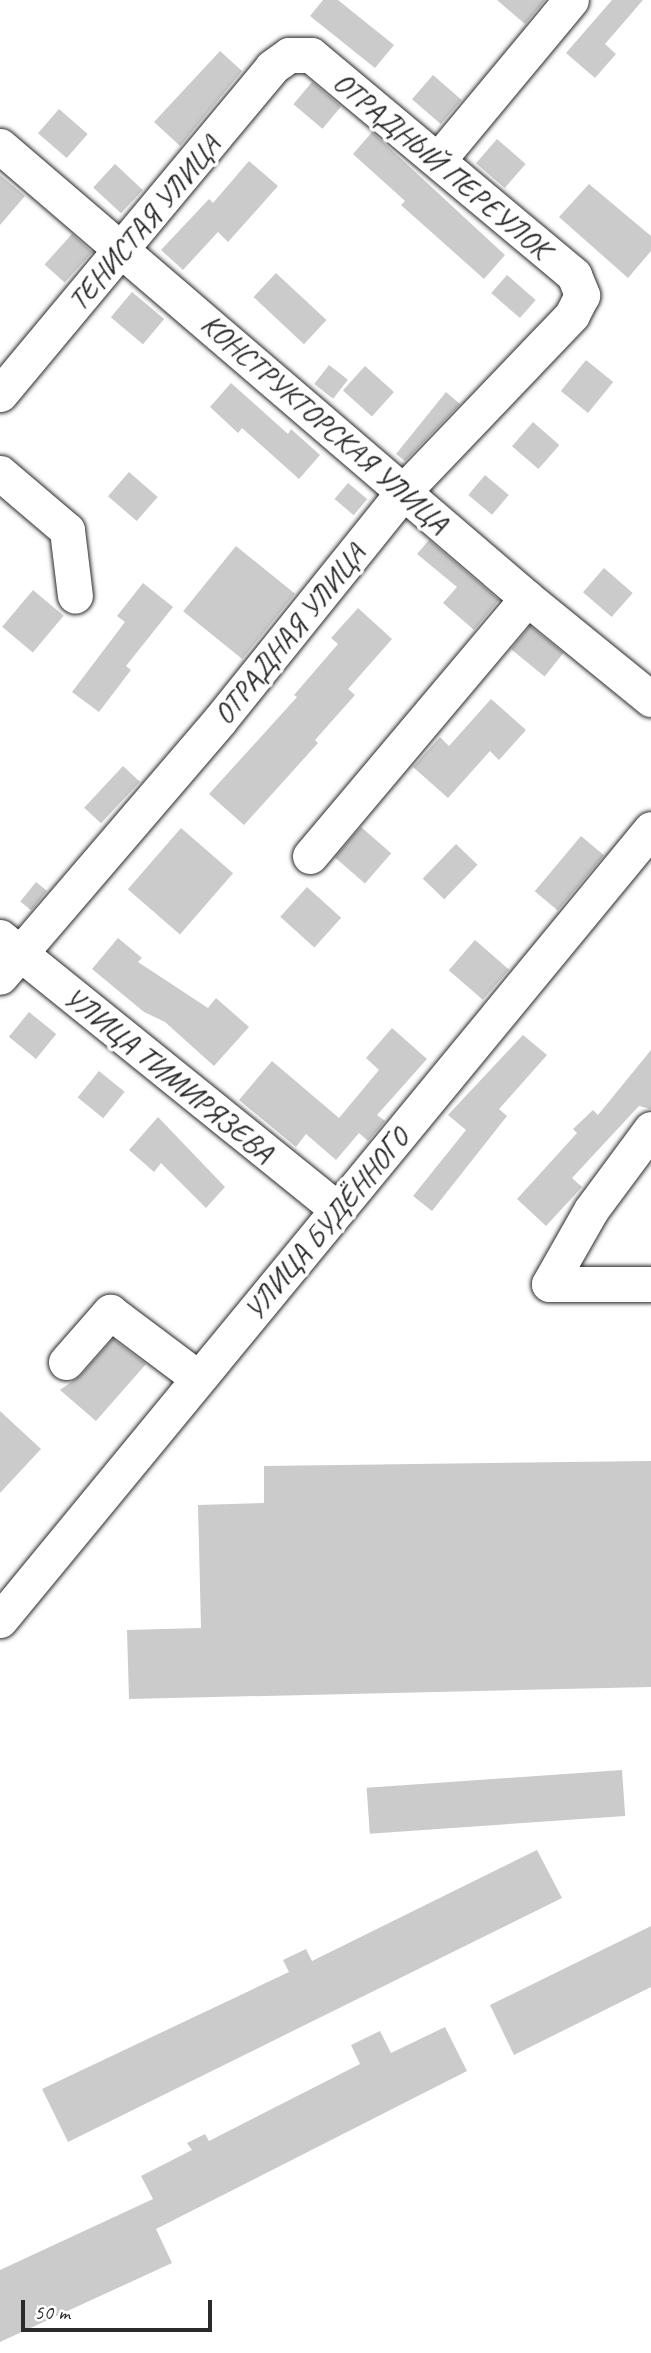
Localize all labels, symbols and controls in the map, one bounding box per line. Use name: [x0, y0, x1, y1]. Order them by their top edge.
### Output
street label: ОТРАДНЫЙ ПЕРЕУЛОК: [326, 64, 558, 266]
street label: ТЕНИСТАЯ УЛИЦА: [60, 128, 228, 318]
street label: КОНСТРУКТОРСКАЯ УЛИЦА: [194, 306, 456, 540]
street label: ОТРАДНАЯ УЛИЦА: [205, 536, 373, 732]
street label: УЛИЦА ТИМИРЯЗЕВА: [57, 979, 281, 1169]
street label: УЛИЦА БУДЁННОГО: [235, 1120, 417, 1328]
scale bar: [24, 2286, 215, 2330]
text: 50 m: [34, 2299, 70, 2325]

